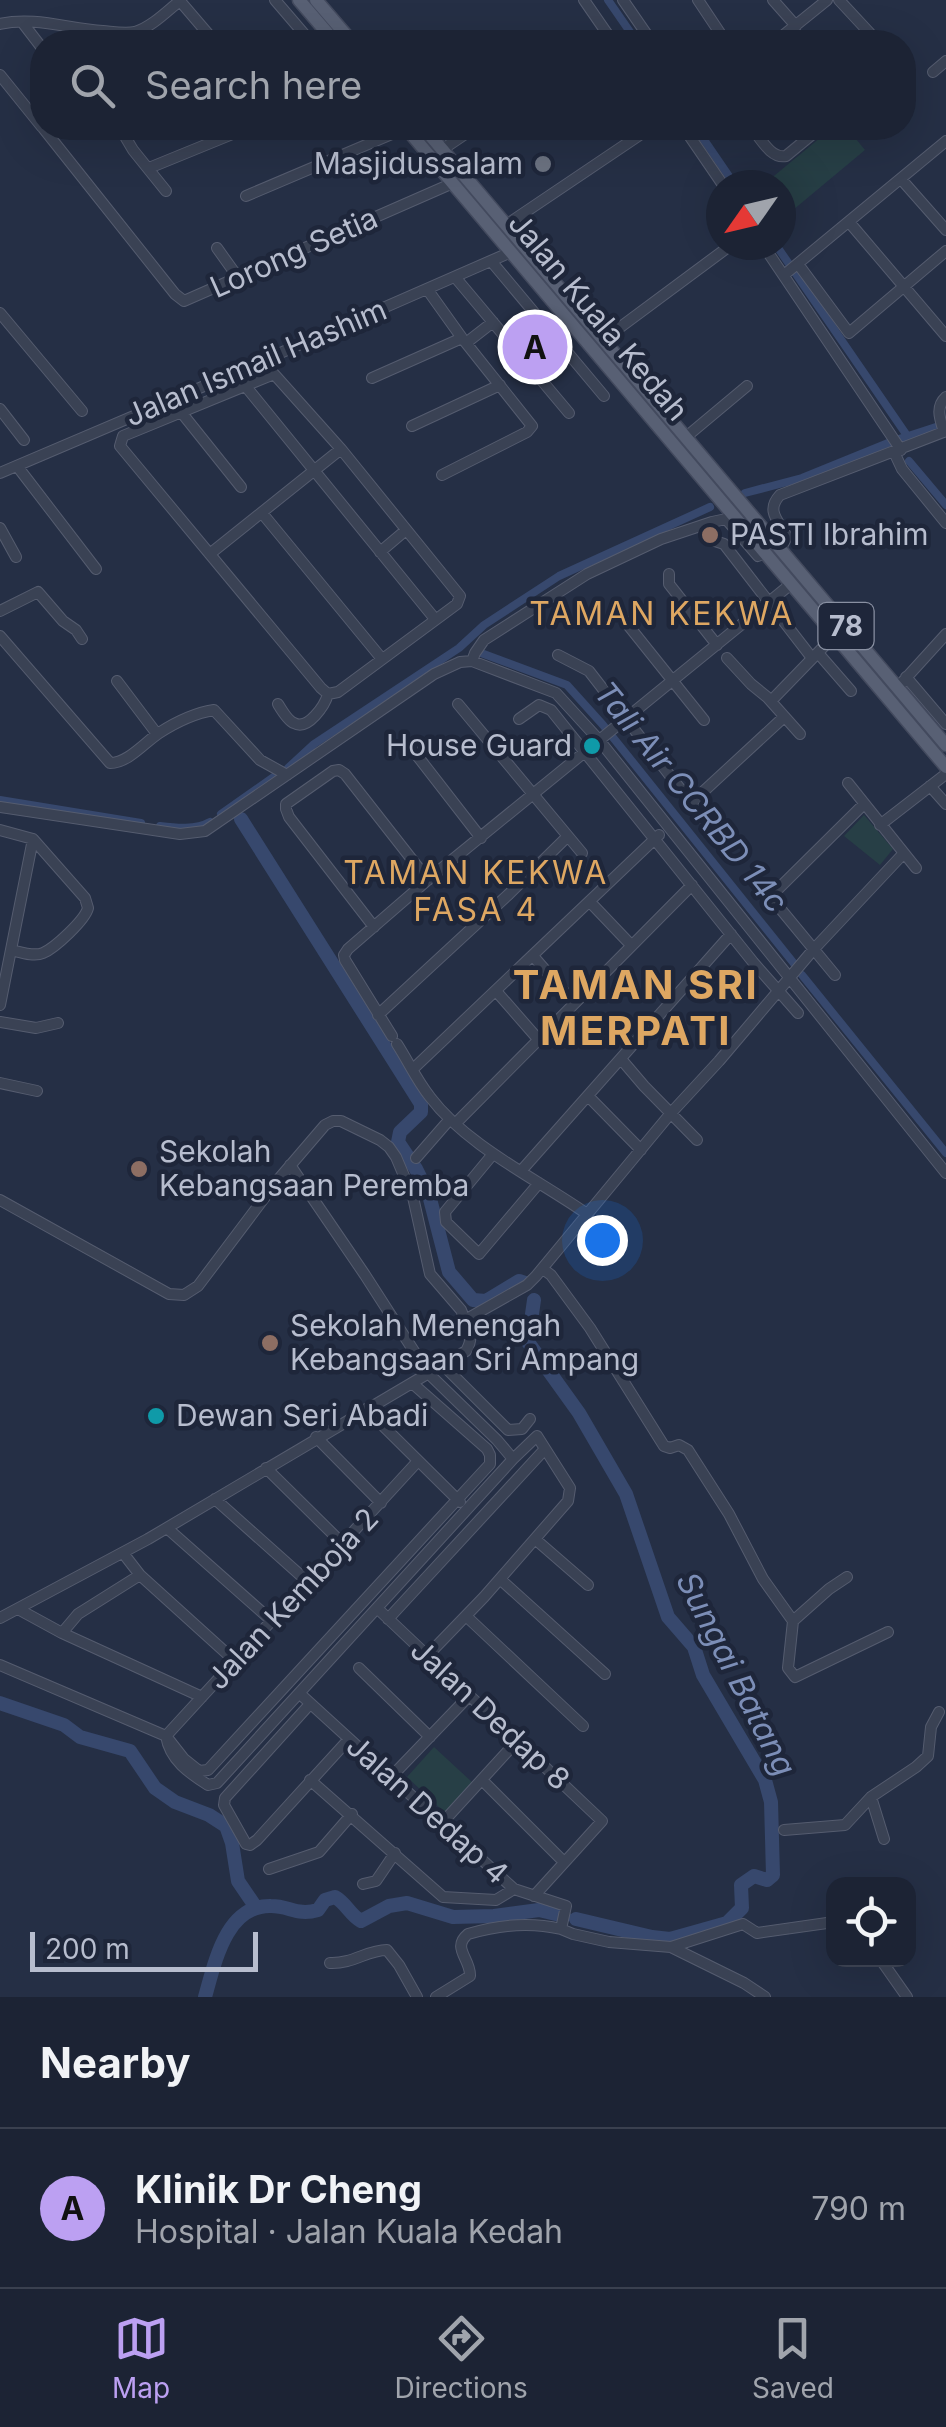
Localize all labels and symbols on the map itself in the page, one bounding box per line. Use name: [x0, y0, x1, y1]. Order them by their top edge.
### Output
place label: Masjidussalam: [314, 145, 523, 181]
marker: Masjidussalam: [532, 153, 554, 175]
north arrow: [706, 170, 796, 260]
street label: Lorong Setia: [205, 199, 383, 305]
street label: Jalan Kuala Kedah: [501, 205, 696, 427]
street label: Jalan Ismail Hashim: [119, 291, 392, 433]
pin: A: [502, 310, 568, 384]
place label: PASTI Ibrahim: [730, 516, 929, 552]
marker: PASTI Ibrahim: [699, 524, 721, 546]
district label: TAMAN KEKWA: [529, 594, 795, 633]
road number: 78: [818, 603, 874, 649]
water label: Tali Air CCRBD 14c: [586, 673, 796, 920]
place label: House Guard: [386, 727, 572, 763]
marker: House Guard: [581, 735, 603, 757]
district label: TAMAN KEKWA FASA 4: [343, 853, 609, 929]
district label: TAMAN SRI MERPATI: [513, 960, 759, 1055]
place label: Sekolah Kebangsaan Peremba: [159, 1133, 469, 1203]
marker: Sekolah Kebangsaan Peremba: [128, 1158, 150, 1180]
your location: [577, 1215, 628, 1266]
place label: Sekolah Menengah Kebangsaan Sri Ampang: [290, 1307, 639, 1377]
marker: Sekolah Menengah Kebangsaan Sri Ampang: [259, 1332, 281, 1354]
place label: Dewan Seri Abadi: [176, 1397, 428, 1433]
marker: Dewan Seri Abadi: [145, 1405, 167, 1427]
street label: Jalan Kemboja 2: [199, 1500, 385, 1696]
water label: Sungai Batang: [668, 1565, 805, 1782]
street label: Jalan Dedap 8: [404, 1632, 578, 1797]
street label: Jalan Dedap 4: [340, 1727, 516, 1891]
scale bar: [30, 1927, 258, 1972]

